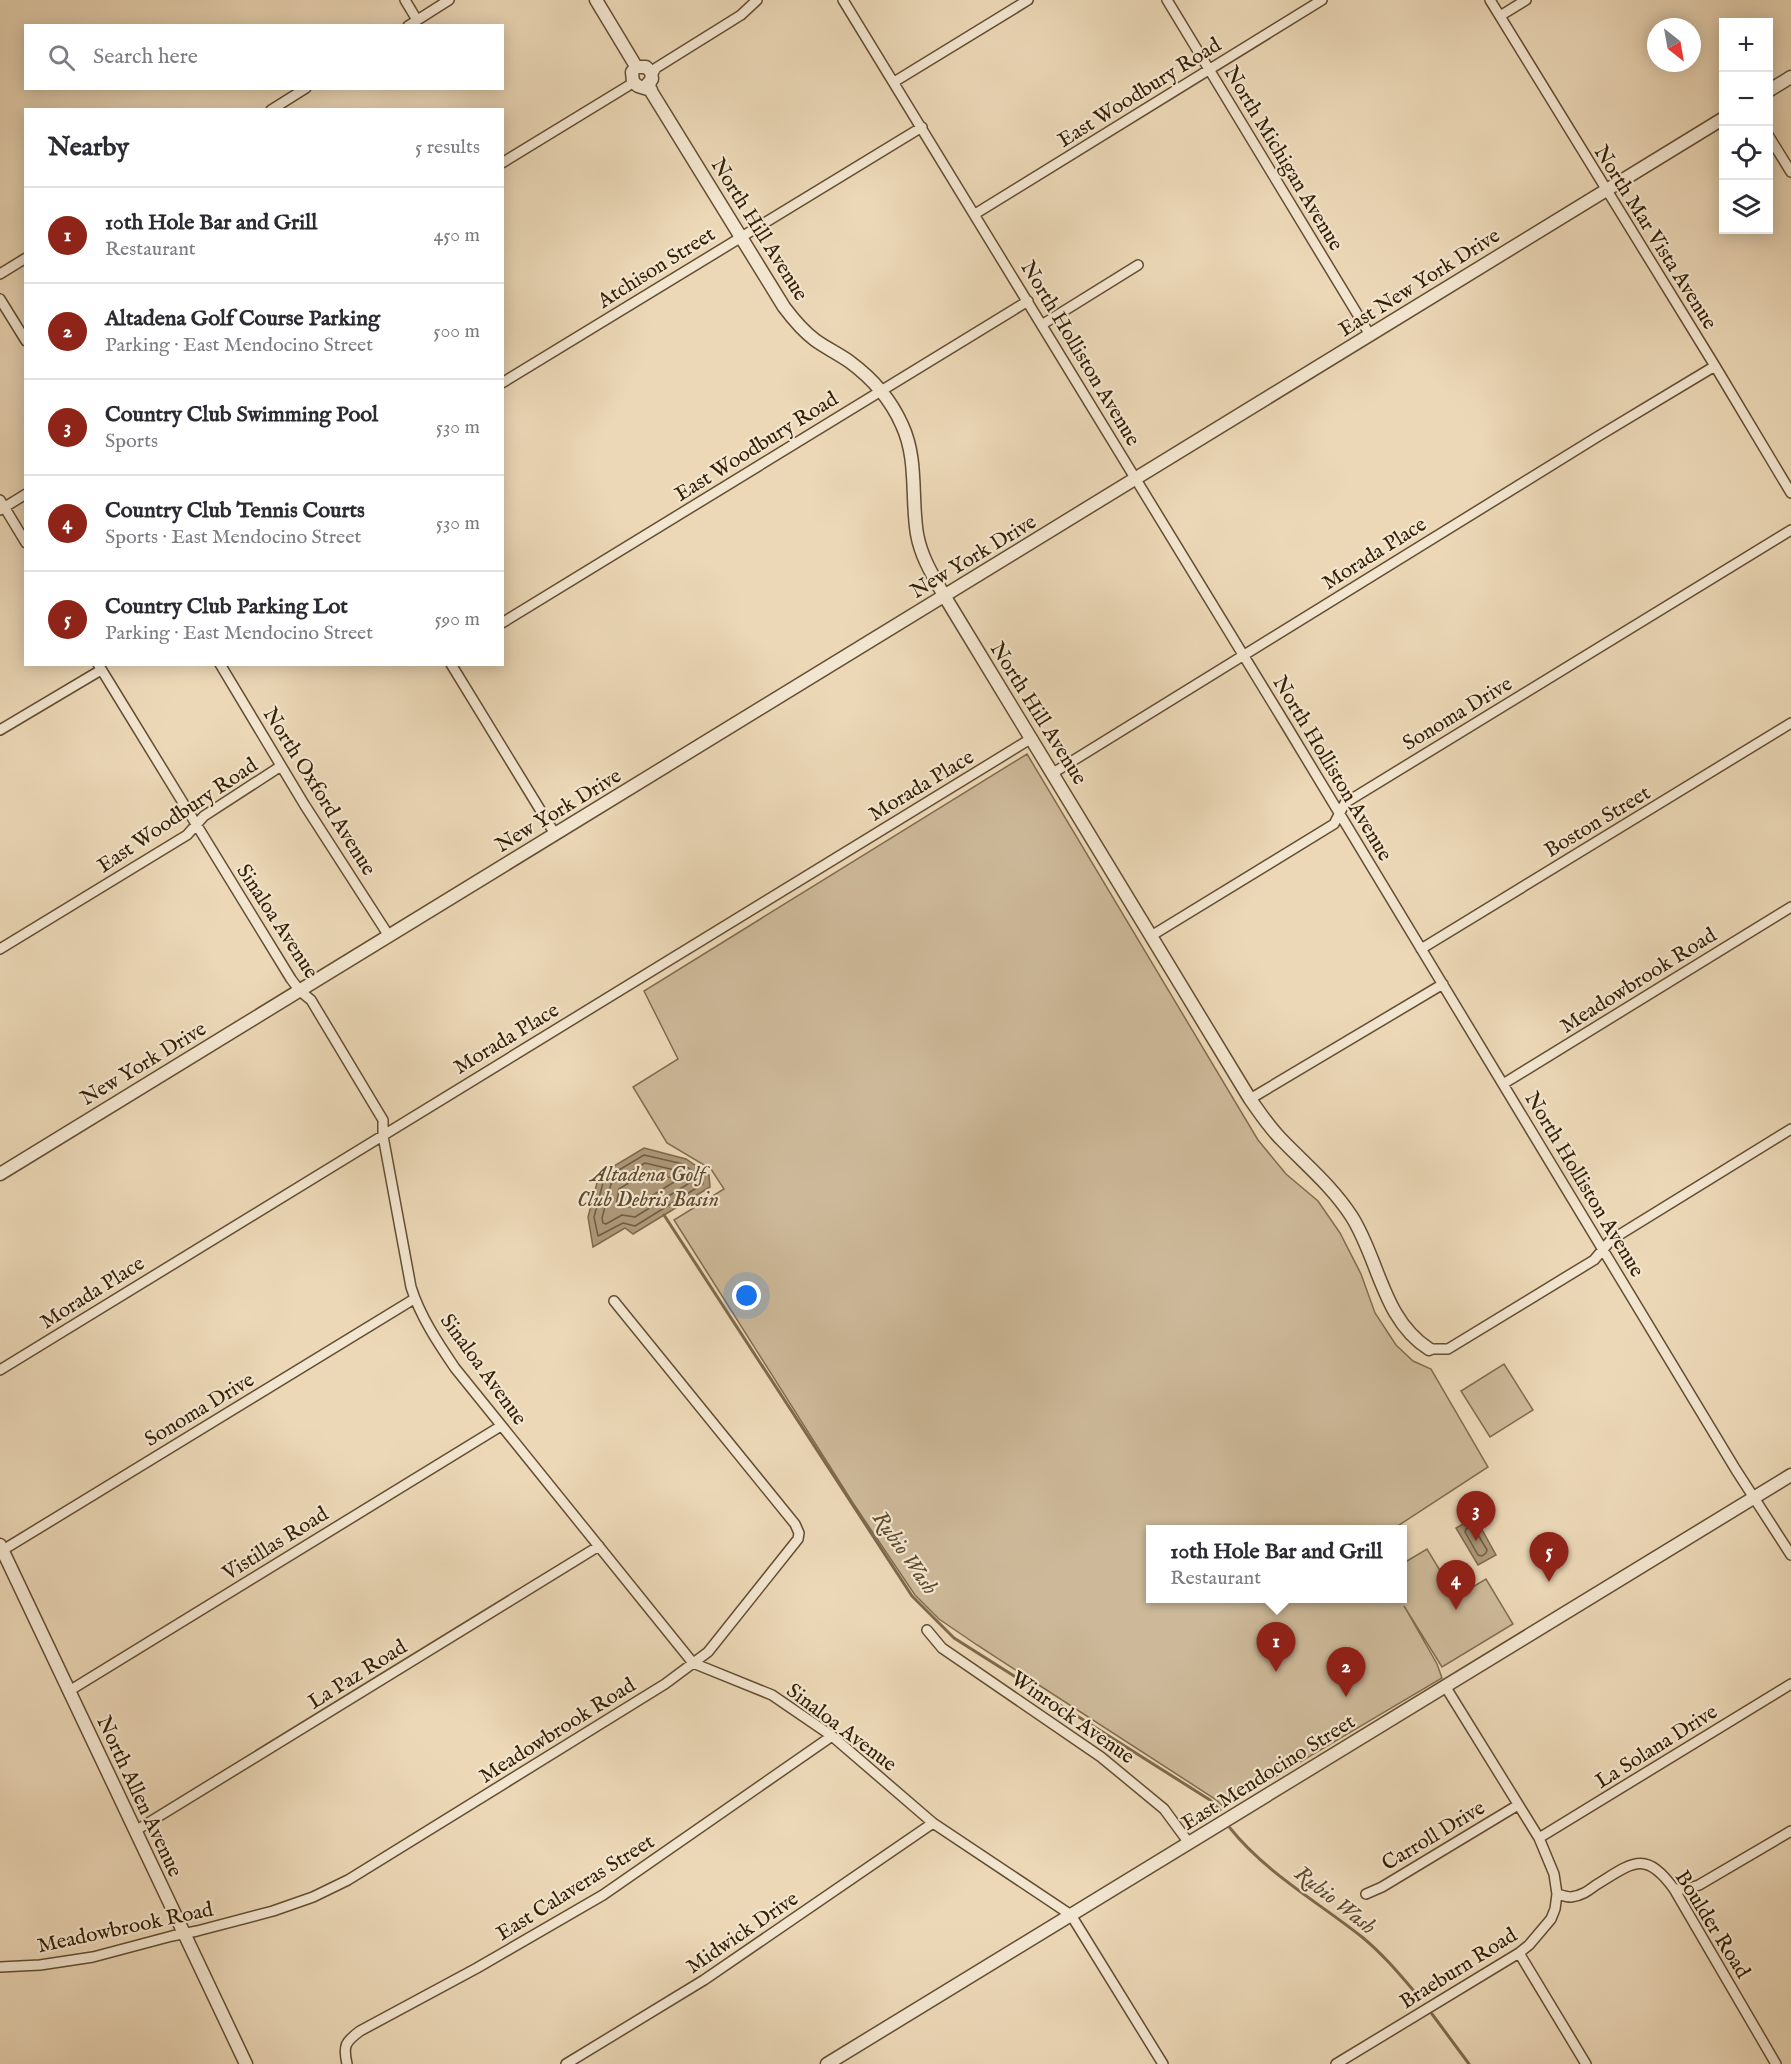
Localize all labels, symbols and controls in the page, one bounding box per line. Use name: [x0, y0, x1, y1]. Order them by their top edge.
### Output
north arrow: [1647, 18, 1701, 72]
map controls: [1719, 18, 1773, 234]
button: +: [1719, 18, 1773, 72]
search box: [24, 24, 504, 90]
street label: East Woodbury Road: [1053, 32, 1227, 154]
icon: search: [45, 41, 78, 74]
text: Search here: [93, 43, 198, 71]
street label: North Michigan Avenue: [1217, 61, 1349, 256]
button: −: [1719, 72, 1773, 126]
button: locate: [1719, 126, 1773, 180]
text: Nearby: [48, 131, 129, 164]
text: 5 results: [415, 135, 480, 160]
street label: North Mar Vista Avenue: [1587, 141, 1723, 335]
street label: North Hill Avenue: [704, 153, 814, 307]
button: layers: [1719, 180, 1773, 234]
text: 10th Hole Bar and Grill: [105, 209, 317, 237]
street label: Atchison Street: [592, 221, 721, 316]
text: 1: [64, 223, 71, 248]
text: 450 m: [433, 223, 480, 248]
street label: East New York Drive: [1334, 223, 1506, 344]
text: Restaurant: [105, 237, 196, 262]
street label: North Holliston Avenue: [1014, 256, 1146, 452]
text: Altadena Golf Course Parking: [105, 305, 380, 333]
text: 2: [63, 319, 72, 344]
text: 500 m: [433, 319, 480, 344]
text: Parking · East Mendocino Street: [105, 333, 373, 358]
street label: East Woodbury Road: [670, 386, 844, 508]
text: Country Club Swimming Pool: [105, 401, 378, 429]
text: 3: [64, 415, 71, 440]
text: 530 m: [436, 415, 480, 440]
text: Sports: [105, 429, 158, 454]
text: Country Club Tennis Courts: [105, 497, 365, 525]
street label: New York Drive: [906, 509, 1042, 605]
text: 4: [63, 511, 72, 536]
text: 530 m: [436, 511, 480, 536]
street label: Morada Place: [1318, 511, 1432, 597]
text: Sports · East Mendocino Street: [105, 525, 361, 550]
text: Country Club Parking Lot: [105, 593, 348, 621]
text: 5: [64, 607, 71, 632]
text: 590 m: [434, 607, 480, 632]
text: Parking · East Mendocino Street: [105, 621, 373, 646]
street label: North Hill Avenue: [983, 637, 1093, 791]
street label: North Holliston Avenue: [1266, 671, 1398, 867]
street label: Sonoma Drive: [1398, 671, 1518, 758]
street label: North Oxford Avenue: [256, 703, 382, 881]
street label: Morada Place: [864, 744, 980, 828]
street label: East Woodbury Road: [92, 752, 264, 880]
street label: New York Drive: [491, 763, 627, 859]
street label: Boston Street: [1540, 780, 1656, 864]
street label: Sinaloa Avenue: [230, 859, 324, 985]
street label: Meadowbrook Road: [1556, 922, 1723, 1040]
street label: Morada Place: [449, 997, 565, 1081]
street label: New York Drive: [76, 1016, 212, 1112]
street label: North Holliston Avenue: [1518, 1087, 1650, 1283]
water label: Altadena Golf Club Debris Basin: [577, 1161, 719, 1214]
street label: Morada Place: [36, 1250, 150, 1336]
your location: [732, 1281, 761, 1310]
street label: Sinaloa Avenue: [433, 1309, 533, 1431]
street label: Sonoma Drive: [140, 1367, 260, 1454]
pin: 3: [1456, 1492, 1496, 1541]
street label: Vistillas Road: [217, 1501, 334, 1588]
water label: Rubio Wash: [865, 1506, 943, 1600]
popup: [1146, 1525, 1407, 1603]
pin: 5: [1530, 1532, 1568, 1582]
text: 10th Hole Bar and Grill: [1170, 1538, 1383, 1566]
pin: 4: [1436, 1560, 1476, 1610]
text: Restaurant: [1170, 1566, 1261, 1591]
pin: 1: [1256, 1622, 1296, 1672]
street label: La Paz Road: [303, 1634, 413, 1716]
pin: 2: [1326, 1648, 1366, 1697]
street label: Winrock Avenue: [1005, 1666, 1140, 1771]
street label: Meadowbrook Road: [475, 1672, 642, 1790]
street label: Sinaloa Avenue: [780, 1678, 902, 1779]
street label: La Solana Drive: [1591, 1699, 1723, 1796]
street label: East Mendocino Street: [1177, 1709, 1361, 1838]
street label: North Allen Avenue: [89, 1712, 188, 1882]
street label: Carroll Drive: [1377, 1795, 1491, 1878]
street label: East Calaveras Street: [492, 1829, 660, 1948]
water label: Rubio Wash: [1288, 1860, 1381, 1941]
street label: Boulder Road: [1668, 1866, 1756, 1984]
street label: Midwick Drive: [682, 1886, 804, 1981]
street label: Meadowbrook Road: [35, 1896, 216, 1960]
street label: Braeburn Road: [1395, 1922, 1523, 2016]

